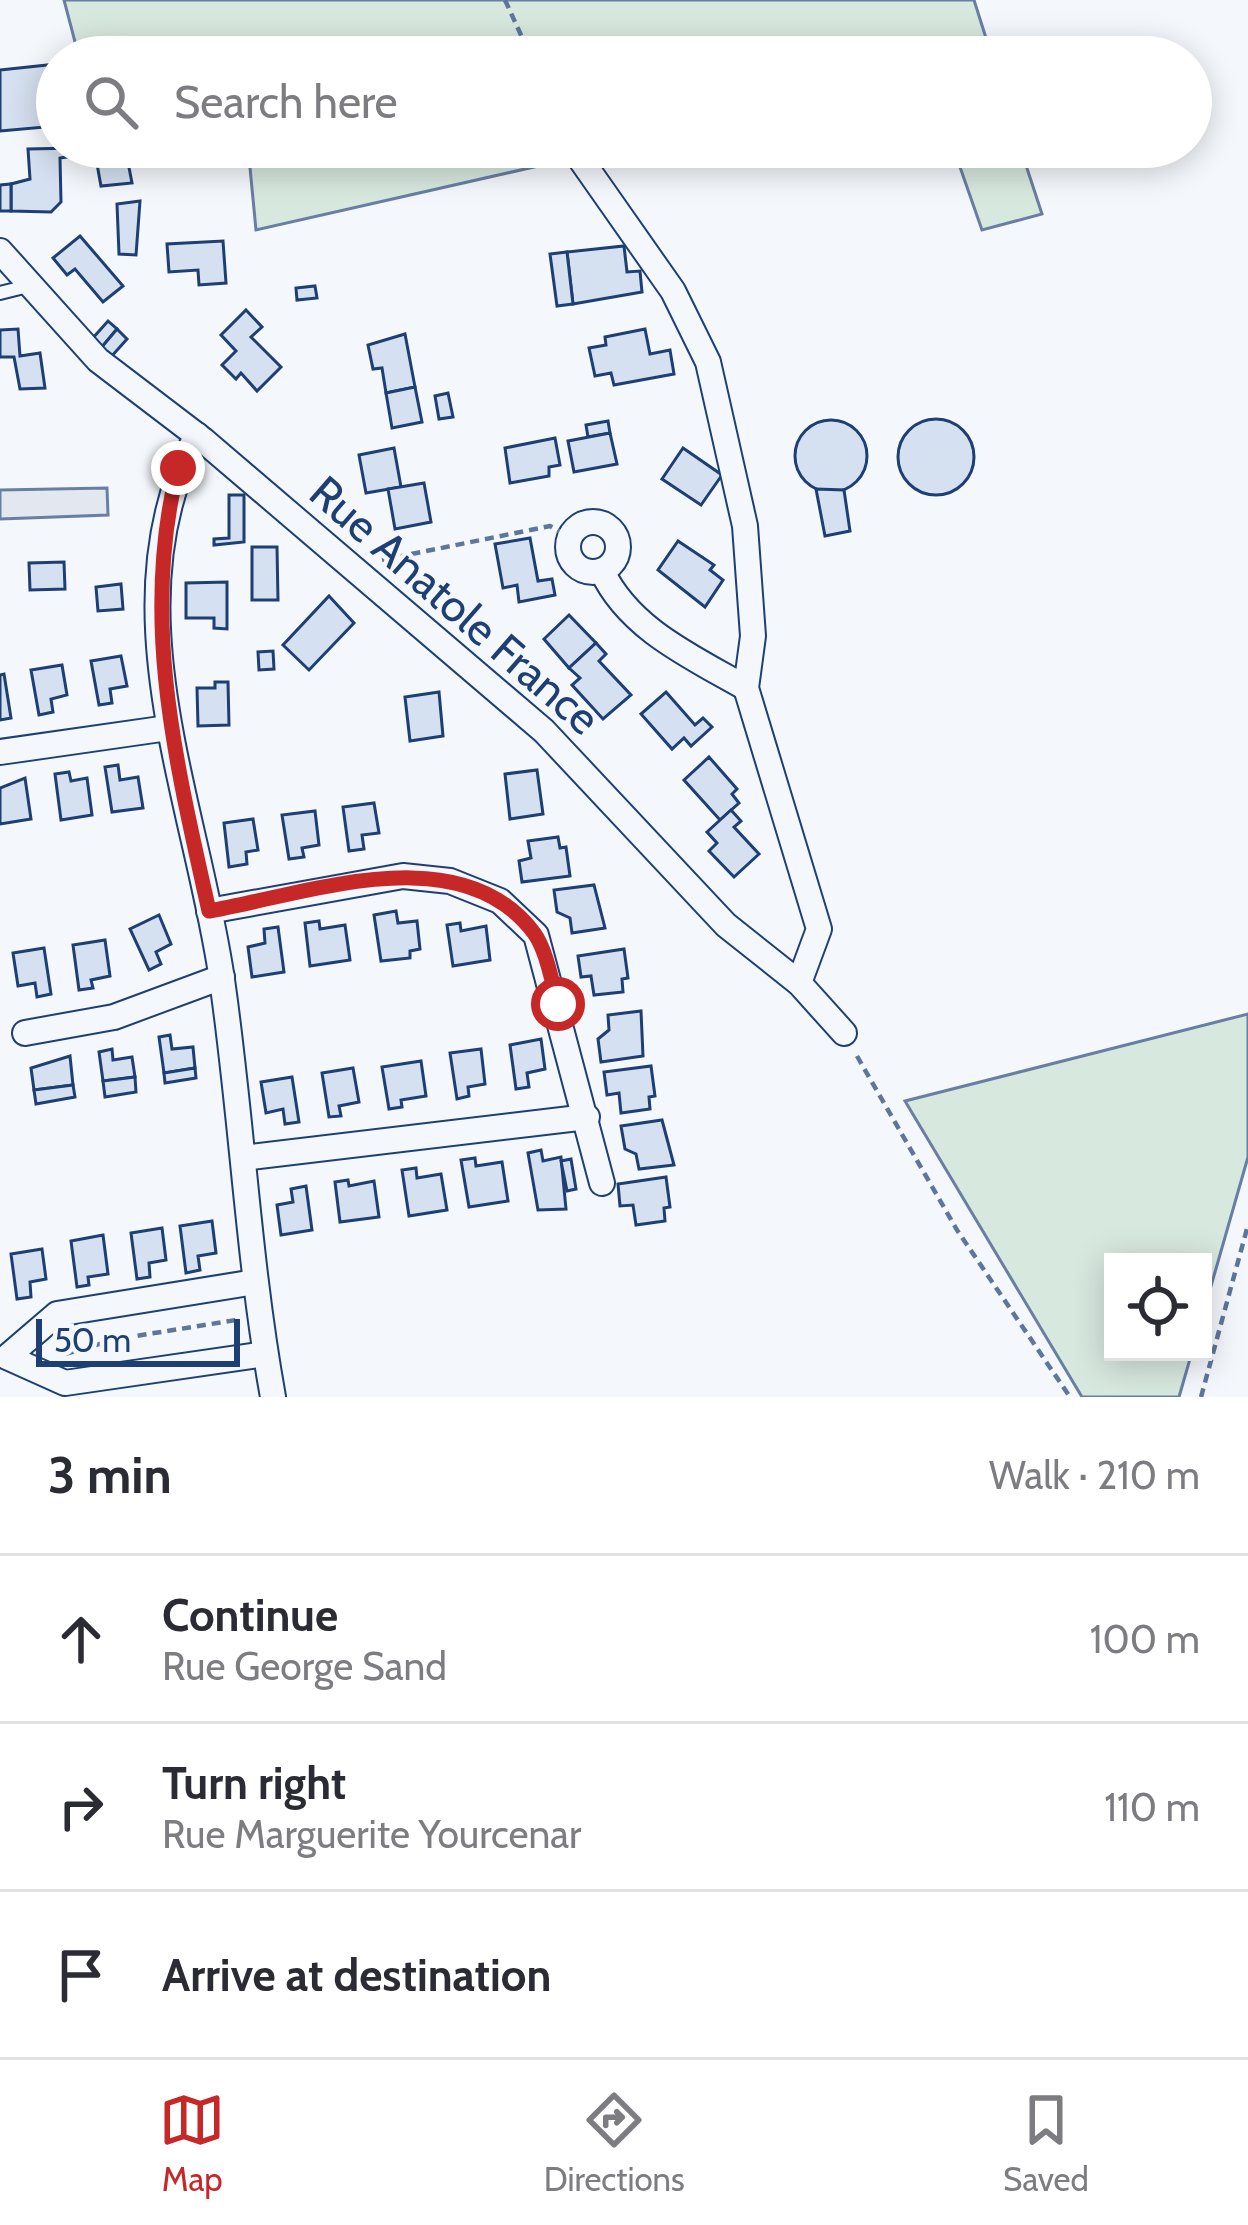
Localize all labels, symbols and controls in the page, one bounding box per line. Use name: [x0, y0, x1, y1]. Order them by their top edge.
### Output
search box: [36, 36, 1212, 168]
icon: search: [78, 69, 144, 135]
text: Search here: [174, 75, 398, 129]
route end: [151, 441, 205, 495]
street label: Rue Anatole France: [299, 465, 611, 745]
route start: [531, 977, 585, 1031]
map controls: [1104, 1253, 1212, 1361]
button: locate: [1104, 1253, 1212, 1361]
scale bar: [36, 1313, 240, 1366]
text: 50 m: [54, 1320, 131, 1360]
text: 3 min: [48, 1444, 172, 1506]
text: Walk · 210 m: [989, 1451, 1200, 1499]
text: Continue: [162, 1588, 338, 1642]
icon: ahead: [48, 1606, 114, 1672]
text: 100 m: [1090, 1615, 1200, 1663]
text: Rue George Sand: [162, 1642, 447, 1690]
text: Turn right: [162, 1756, 346, 1810]
icon: right: [48, 1774, 114, 1840]
text: 110 m: [1104, 1783, 1200, 1831]
text: Rue Marguerite Yourcenar: [162, 1810, 581, 1858]
icon: arrive: [48, 1942, 114, 2008]
text: Arrive at destination: [162, 1948, 551, 2002]
tab: Map: [159, 2087, 225, 2199]
tab: Directions: [544, 2087, 685, 2199]
tab: Saved: [1003, 2087, 1089, 2199]

